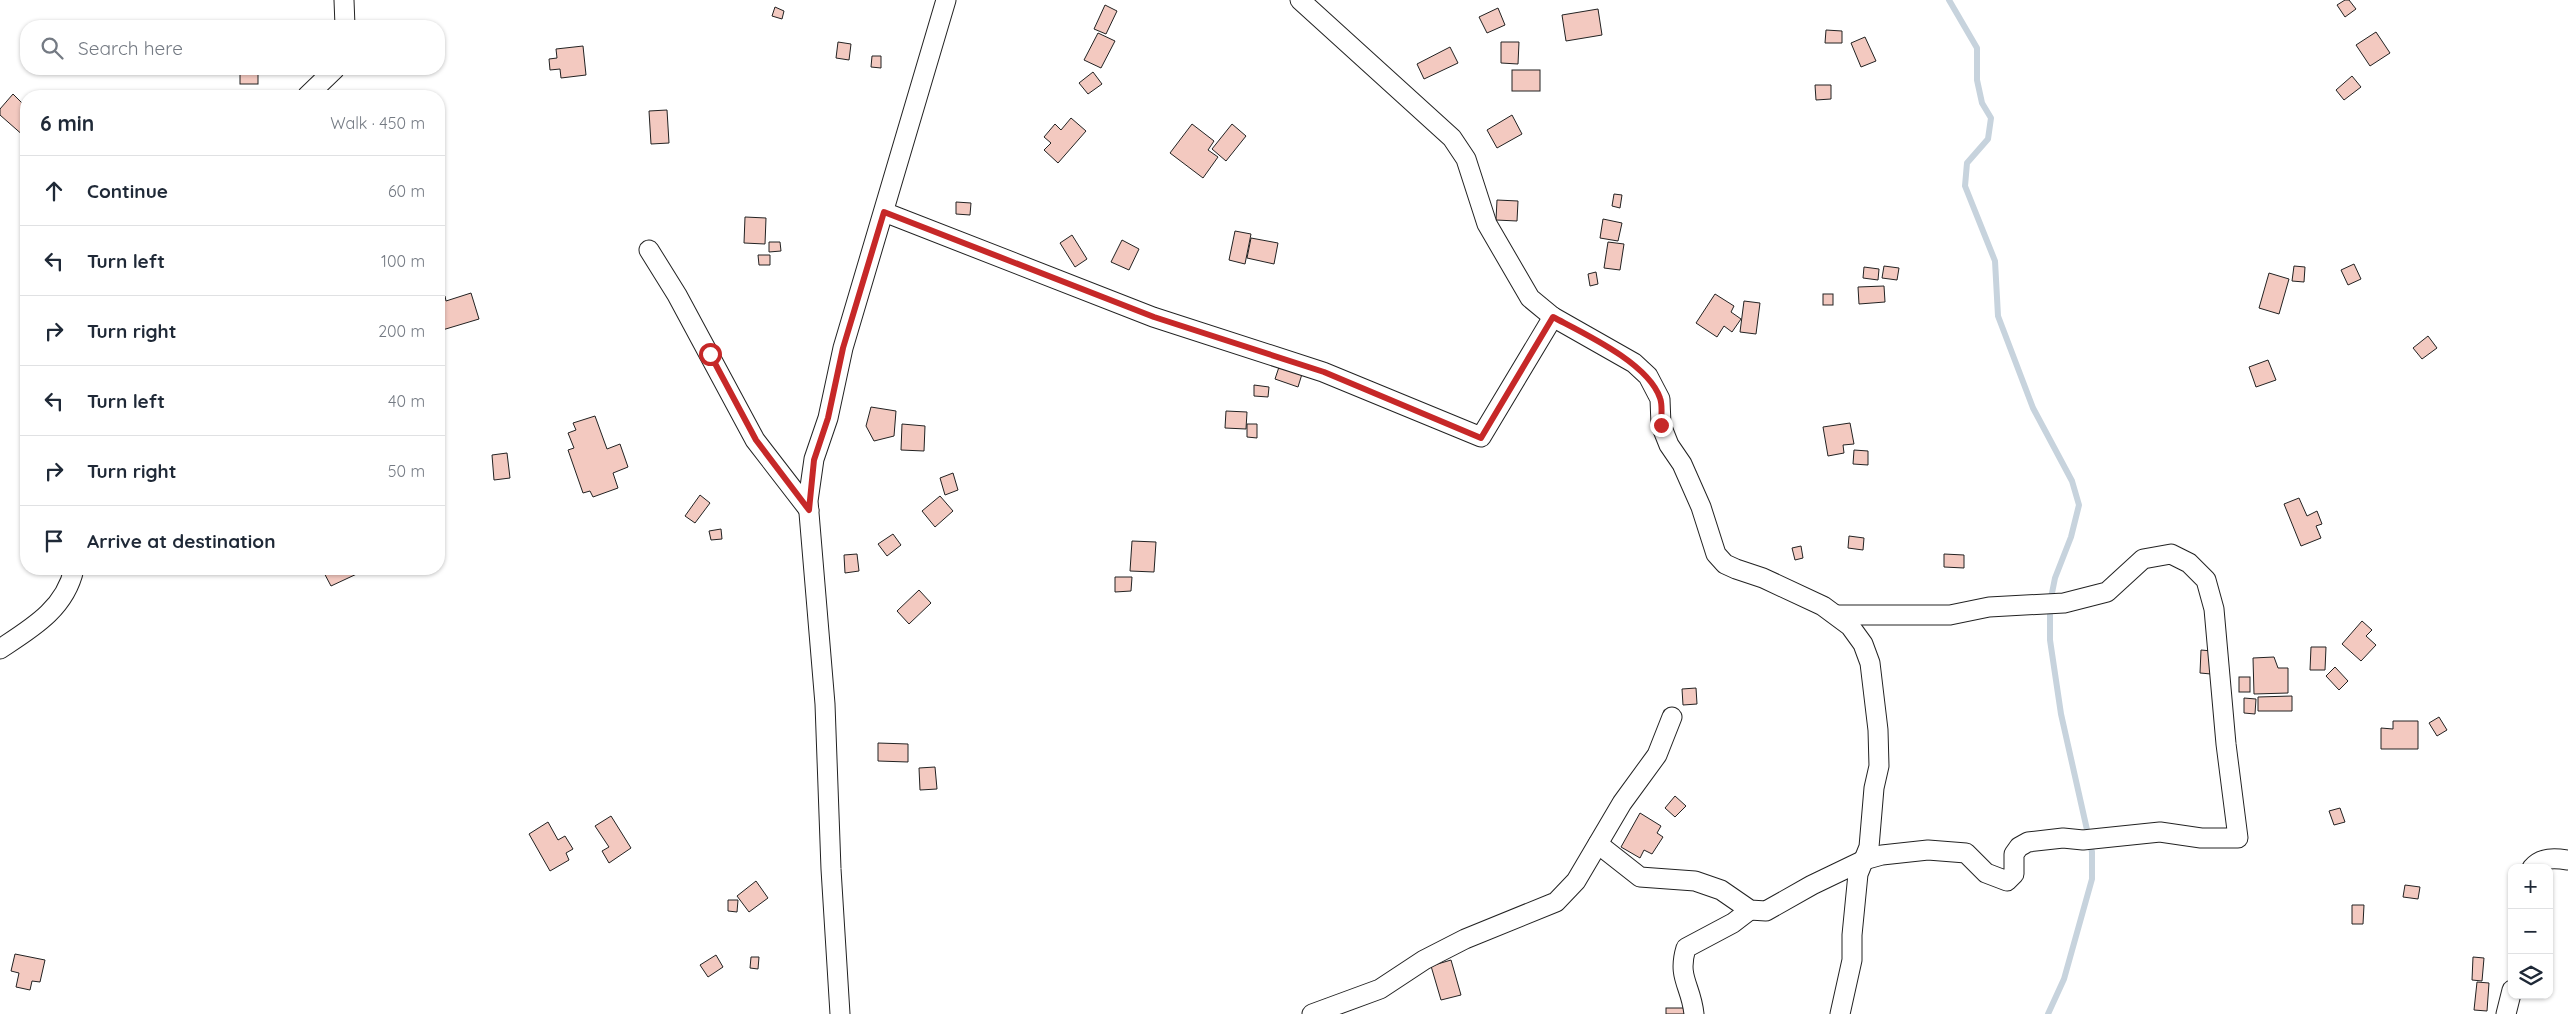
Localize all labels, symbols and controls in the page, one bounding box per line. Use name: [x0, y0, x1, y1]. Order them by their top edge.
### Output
search box: [20, 20, 445, 75]
icon: search: [38, 34, 66, 62]
text: Search here: [78, 36, 183, 60]
text: 6 min: [40, 110, 94, 136]
text: Walk · 450 m: [330, 113, 425, 133]
icon: ahead: [40, 177, 68, 205]
text: Continue: [87, 179, 168, 203]
text: 60 m: [388, 181, 425, 201]
icon: left: [40, 247, 68, 275]
text: Turn left: [87, 249, 165, 273]
text: 100 m: [381, 251, 425, 271]
icon: right: [40, 317, 68, 345]
text: Turn right: [87, 319, 176, 343]
text: 200 m: [378, 321, 425, 341]
route start: [699, 343, 722, 366]
icon: left: [40, 387, 68, 415]
text: Turn left: [87, 389, 165, 413]
text: 40 m: [388, 391, 425, 411]
route end: [1650, 414, 1673, 437]
icon: right: [40, 457, 68, 485]
text: Turn right: [87, 459, 176, 483]
text: 50 m: [388, 461, 425, 481]
icon: arrive: [40, 527, 68, 555]
text: Arrive at destination: [87, 529, 276, 553]
map controls: [2508, 864, 2553, 999]
button: +: [2508, 864, 2553, 909]
button: −: [2508, 909, 2553, 954]
button: layers: [2508, 954, 2553, 999]

